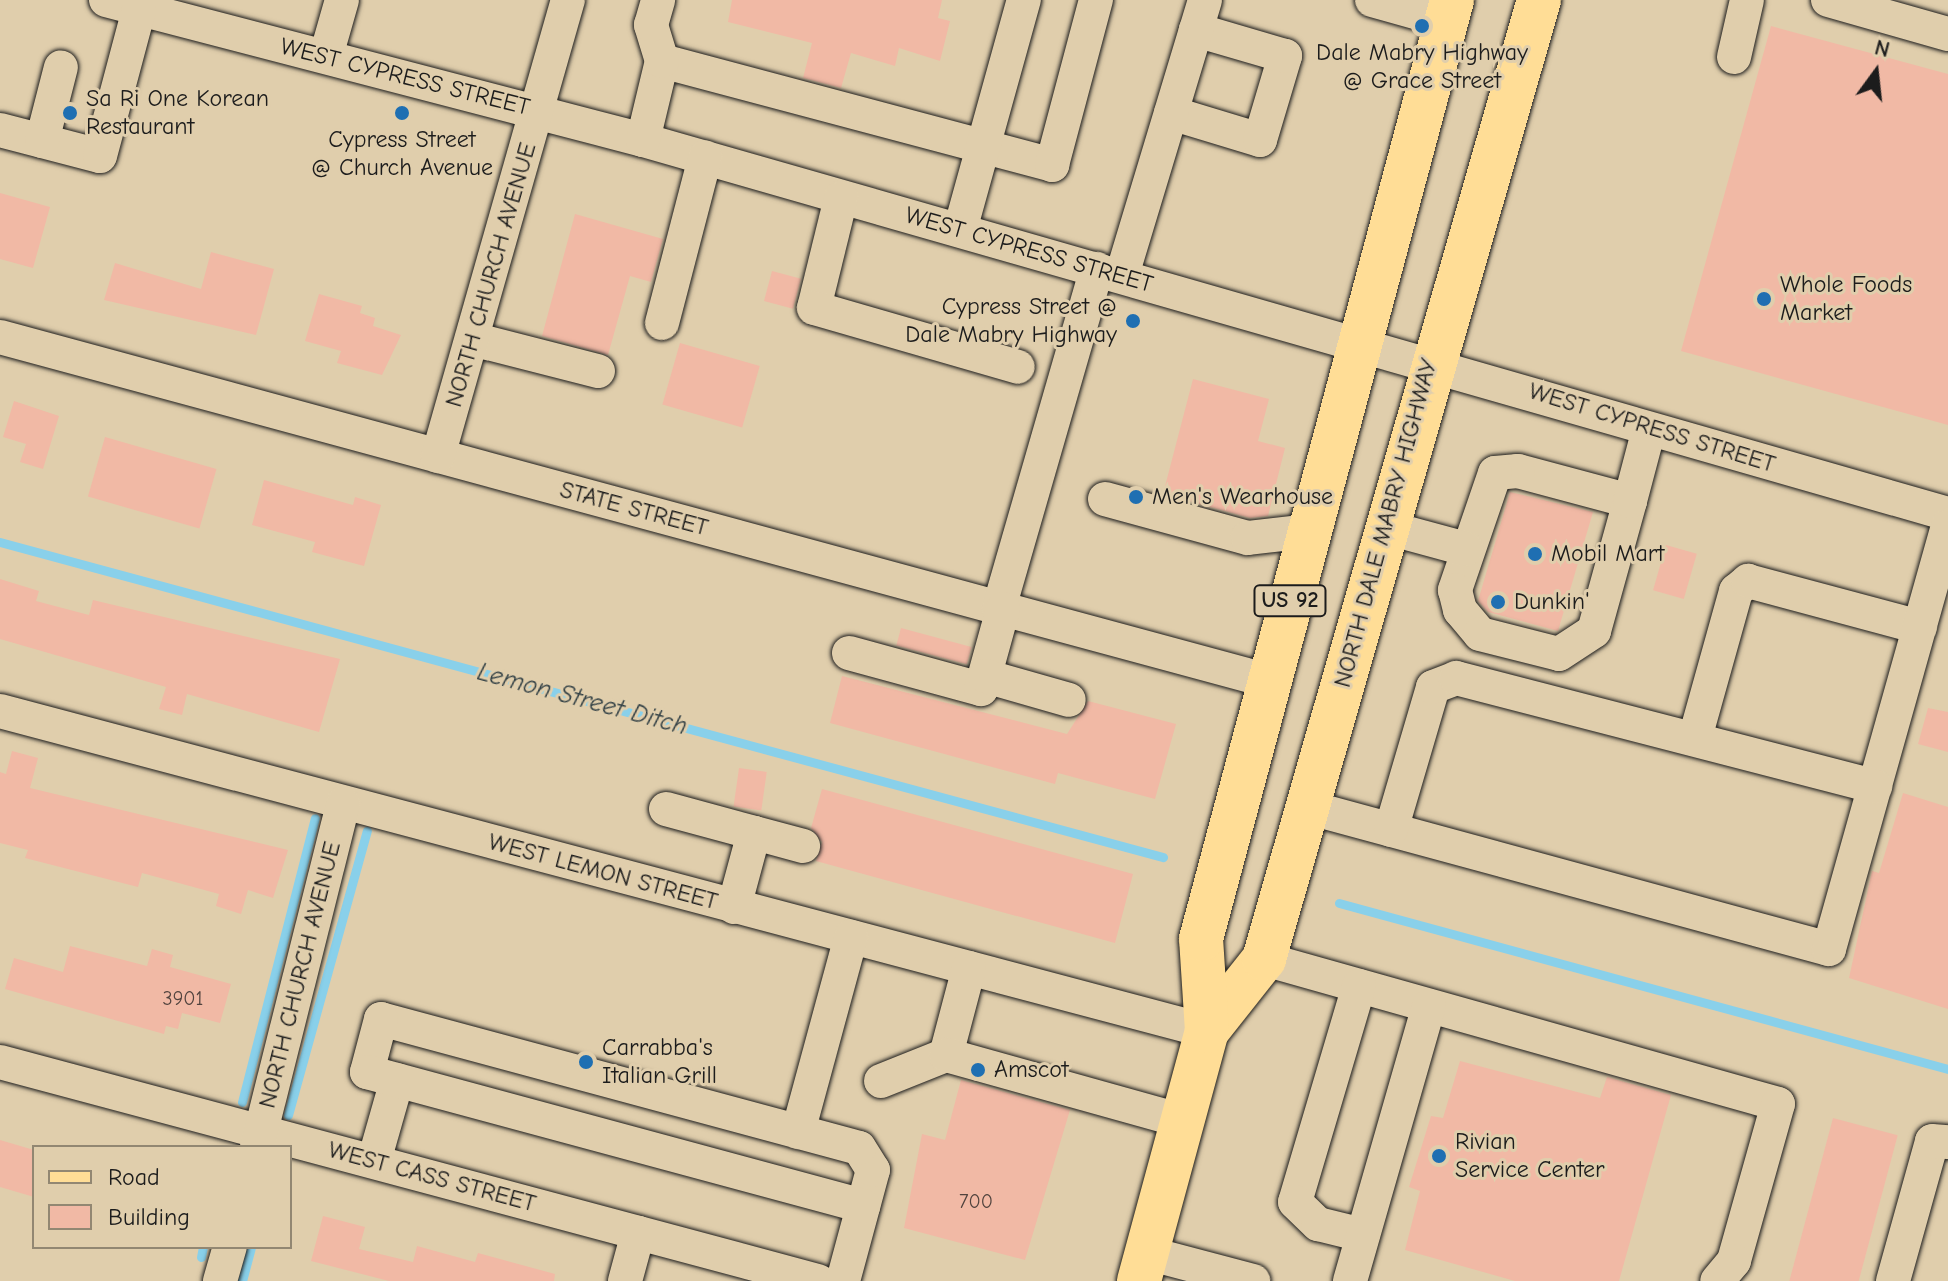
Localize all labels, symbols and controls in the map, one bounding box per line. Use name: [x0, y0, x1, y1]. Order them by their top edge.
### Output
marker: Dale Mabry Highway @ Grace Street: [1413, 17, 1431, 35]
street label: WEST CYPRESS STREET: [277, 32, 533, 122]
north arrow: [1836, 32, 1916, 112]
text: N: [1872, 34, 1893, 63]
place label: Dale Mabry Highway @ Grace Street: [1316, 39, 1528, 95]
place label: Sa Ri One Korean Restaurant: [86, 85, 269, 141]
marker: Sa Ri One Korean Restaurant: [61, 104, 79, 122]
marker: Cypress Street @ Church Avenue: [393, 104, 411, 122]
place label: Cypress Street @ Church Avenue: [311, 126, 493, 182]
street label: NORTH CHURCH AVENUE: [439, 140, 543, 410]
street label: WEST CYPRESS STREET: [902, 201, 1156, 299]
place label: Whole Foods Market: [1780, 271, 1912, 327]
marker: Whole Foods Market: [1755, 290, 1773, 308]
place label: Cypress Street @ Dale Mabry Highway: [905, 293, 1117, 349]
marker: Cypress Street @ Dale Mabry Highway: [1124, 312, 1142, 330]
street label: NORTH DALE MABRY HIGHWAY: [1328, 355, 1444, 691]
street label: WEST CYPRESS STREET: [1525, 377, 1779, 479]
street label: STATE STREET: [557, 475, 711, 543]
place label: Men's Wearhouse: [1152, 483, 1333, 511]
marker: Men's Wearhouse: [1127, 488, 1145, 506]
place label: Mobil Mart: [1551, 540, 1664, 568]
marker: Mobil Mart: [1526, 545, 1544, 563]
road number: US 92: [1252, 583, 1328, 619]
place label: Dunkin': [1514, 588, 1590, 616]
marker: Dunkin': [1489, 593, 1507, 611]
water label: Lemon Street Ditch: [474, 657, 690, 743]
street label: WEST LEMON STREET: [485, 828, 721, 916]
street label: NORTH CHURCH AVENUE: [253, 839, 347, 1111]
house number: 3901: [163, 986, 203, 1010]
place label: Carrabba's Italian Grill: [602, 1034, 717, 1090]
marker: Carrabba's Italian Grill: [577, 1053, 595, 1071]
place label: Amscot: [994, 1056, 1069, 1084]
marker: Amscot: [969, 1061, 987, 1079]
place label: Rivian Service Center: [1455, 1128, 1605, 1184]
street label: WEST CASS STREET: [325, 1135, 539, 1219]
legend: [32, 1145, 292, 1249]
marker: Rivian Service Center: [1430, 1147, 1448, 1165]
text: Road: [108, 1163, 160, 1191]
house number: 700: [959, 1189, 993, 1213]
text: Building: [108, 1203, 190, 1231]

